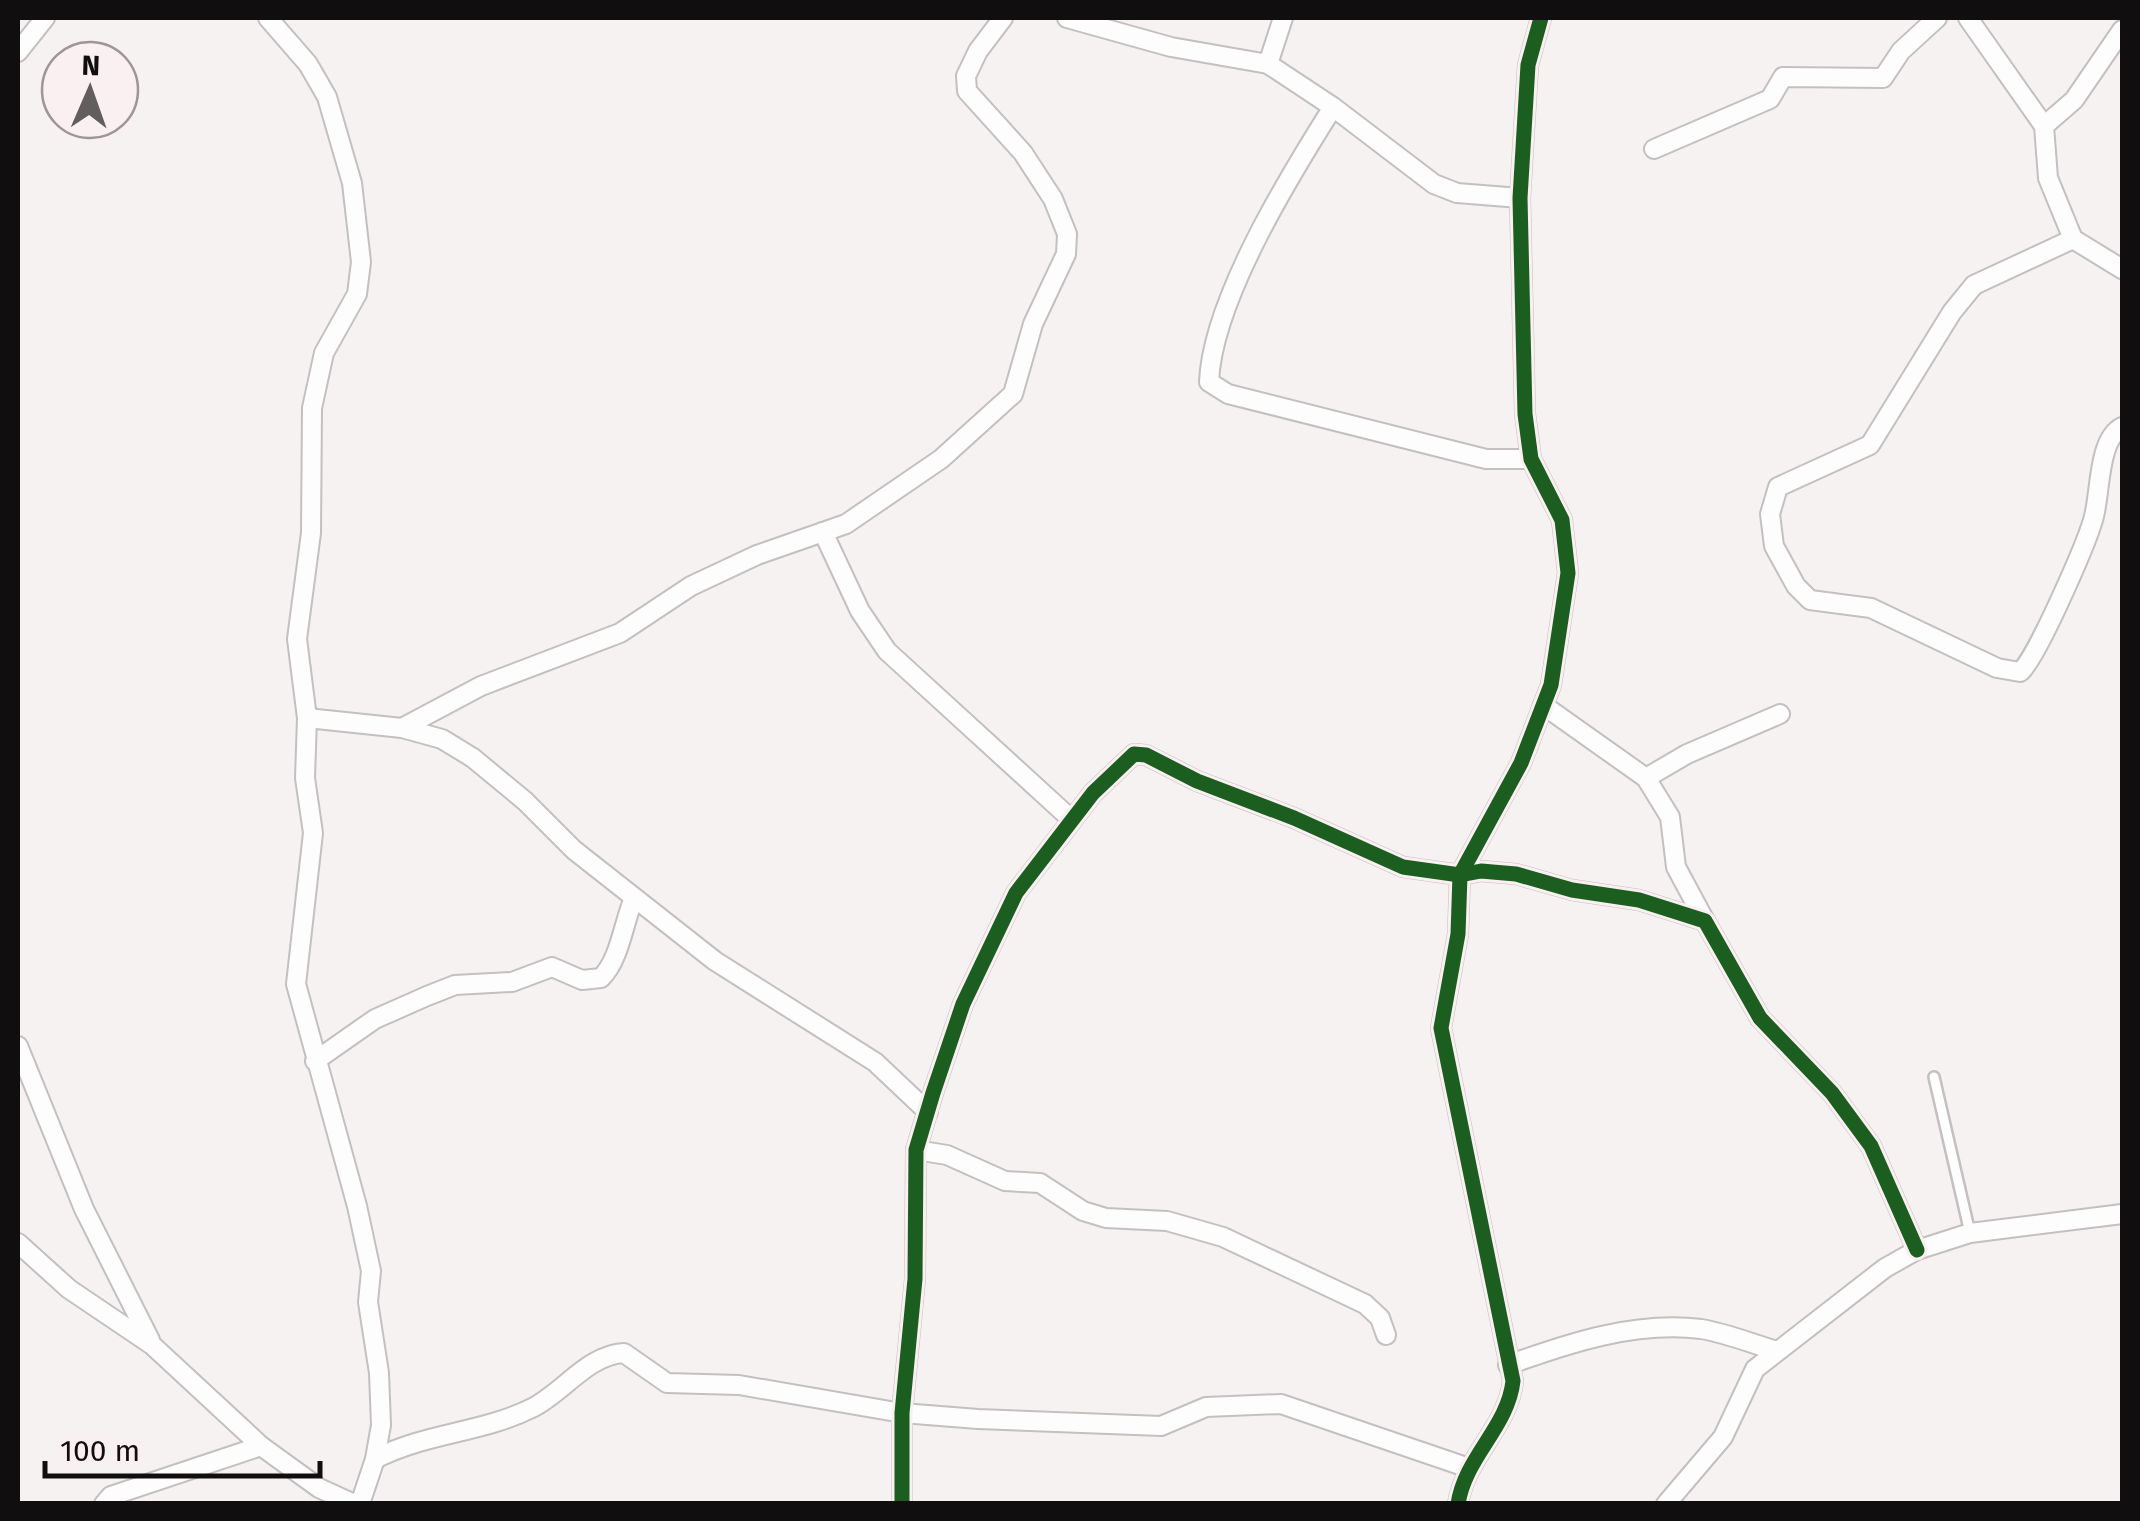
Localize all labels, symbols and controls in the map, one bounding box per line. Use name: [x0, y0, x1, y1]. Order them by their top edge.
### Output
north arrow: [40, 40, 140, 140]
text: N: [81, 49, 101, 82]
scale bar: [45, 1416, 320, 1478]
text: 100 m: [60, 1433, 140, 1469]

